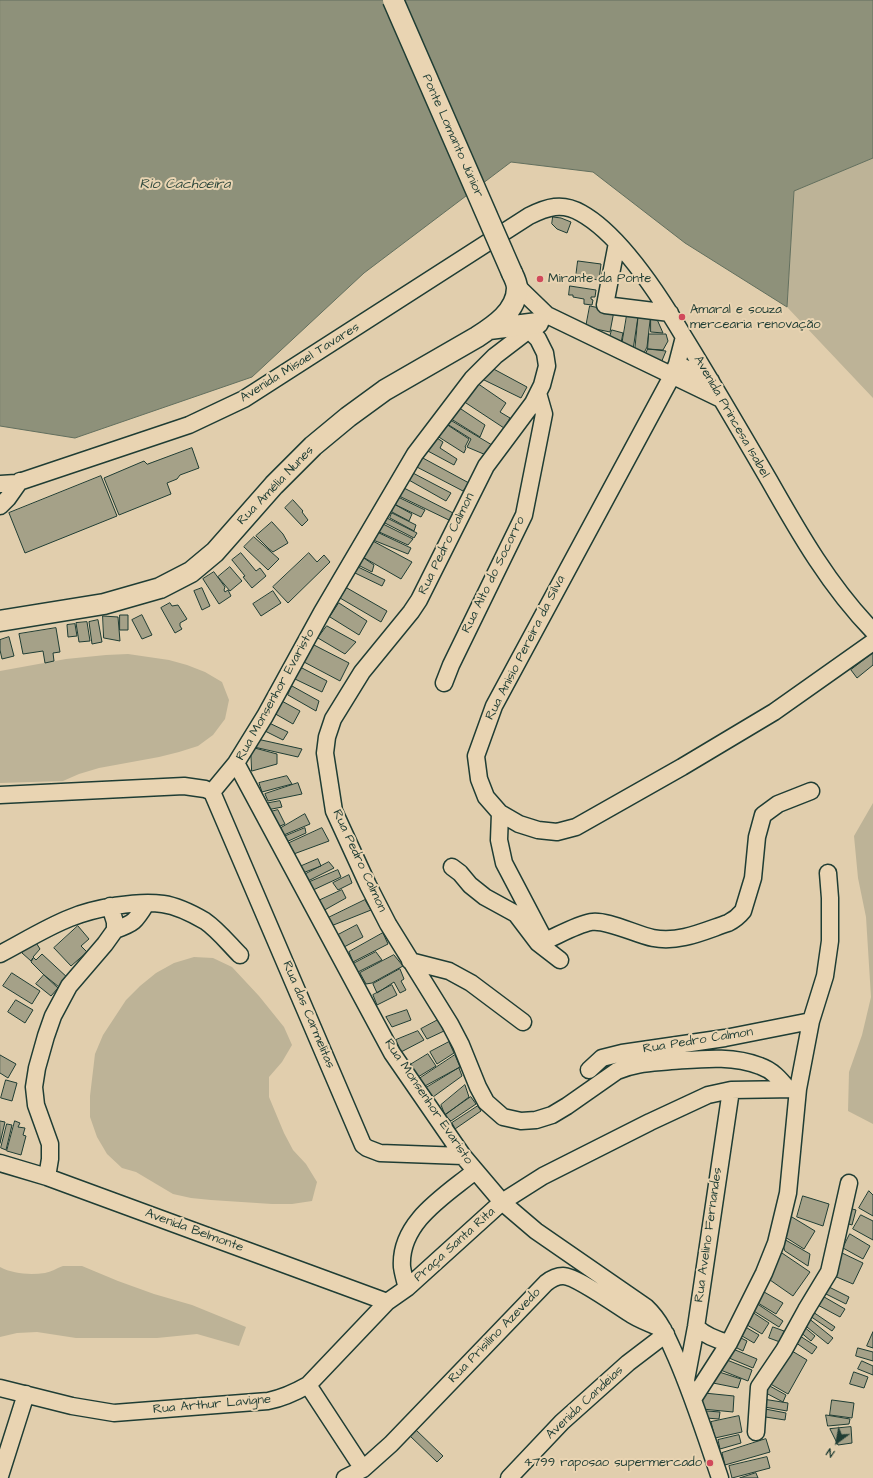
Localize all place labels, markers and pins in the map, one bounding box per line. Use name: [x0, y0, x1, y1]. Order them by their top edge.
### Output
place label: Mirante da Ponte: [548, 271, 651, 287]
marker: Mirante da Ponte: [535, 274, 545, 284]
place label: Amaral e souza mercearia renovação: [690, 302, 821, 333]
marker: Amaral e souza mercearia renovação: [677, 312, 687, 322]
place label: 4799 raposao supermercado: [523, 1455, 702, 1471]
marker: 4799 raposao supermercado: [705, 1458, 715, 1468]

